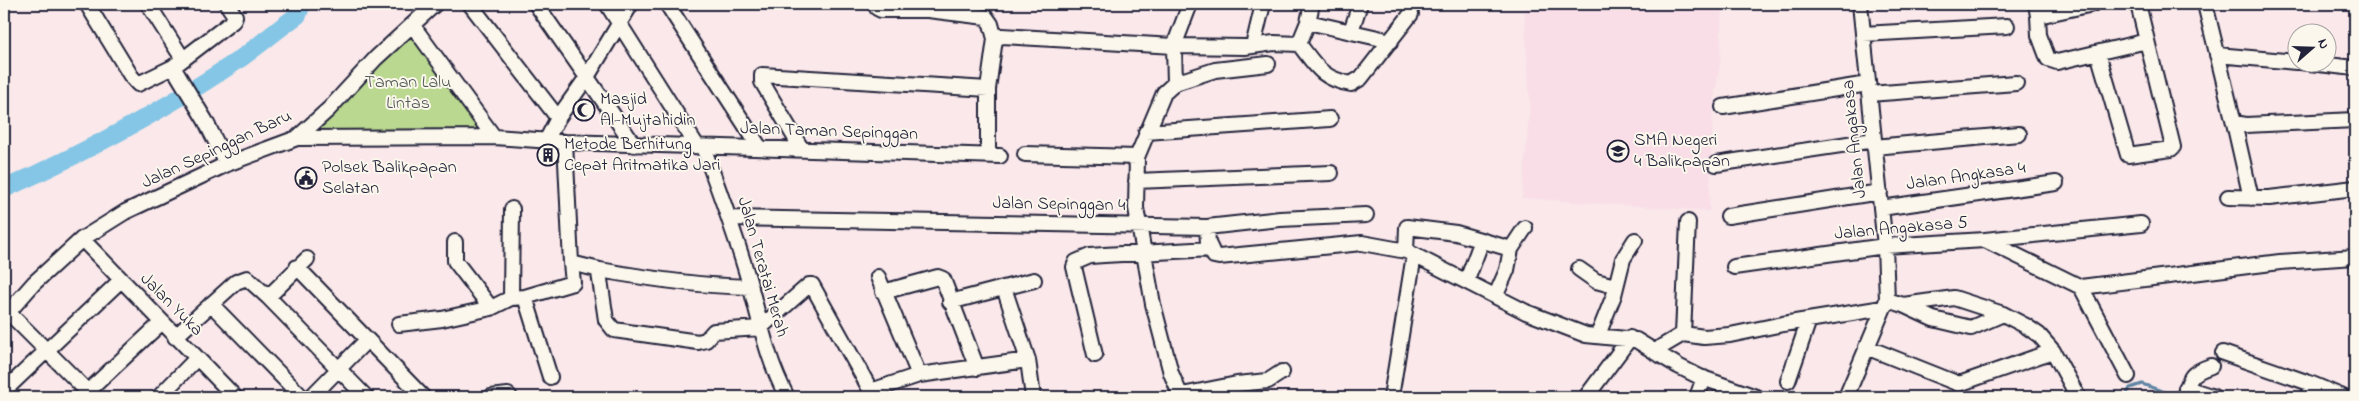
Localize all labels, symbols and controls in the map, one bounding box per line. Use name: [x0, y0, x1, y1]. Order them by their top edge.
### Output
north arrow: [2286, 22, 2336, 72]
text: N: [2311, 36, 2334, 52]
park label: Taman Lalu Lintas: [365, 70, 451, 117]
street label: Jalan Angakasa: [1836, 78, 1875, 199]
place label: Masjid Al-Mujtahidin: [600, 87, 696, 134]
mosque icon: Masjid Al-Mujtahidin: [572, 98, 596, 122]
street label: Jalan Sepinggan Baru: [138, 104, 297, 197]
street label: Jalan Taman Sepinggan: [740, 116, 919, 149]
place label: SMA Negeri 4 Balikpapan: [1634, 128, 1730, 175]
place label: Metode Berhitung Cepat Aritmatika Jari: [564, 132, 720, 179]
school or university icon: SMA Negeri 4 Balikpapan: [1606, 139, 1630, 163]
building icon: Metode Berhitung Cepat Aritmatika Jari: [536, 143, 560, 167]
place label: Polsek Balikpapan Selatan: [322, 155, 457, 202]
street label: Jalan Angkasa 4: [1905, 156, 2028, 199]
public building icon: Polsek Balikpapan Selatan: [294, 166, 318, 190]
street label: Jalan Sepinggan 4: [992, 191, 1126, 220]
street label: Jalan Teratai Merah: [730, 194, 794, 340]
street label: Jalan Angakasa 5: [1833, 210, 1969, 249]
street label: Jalan Yuka: [133, 267, 209, 343]

